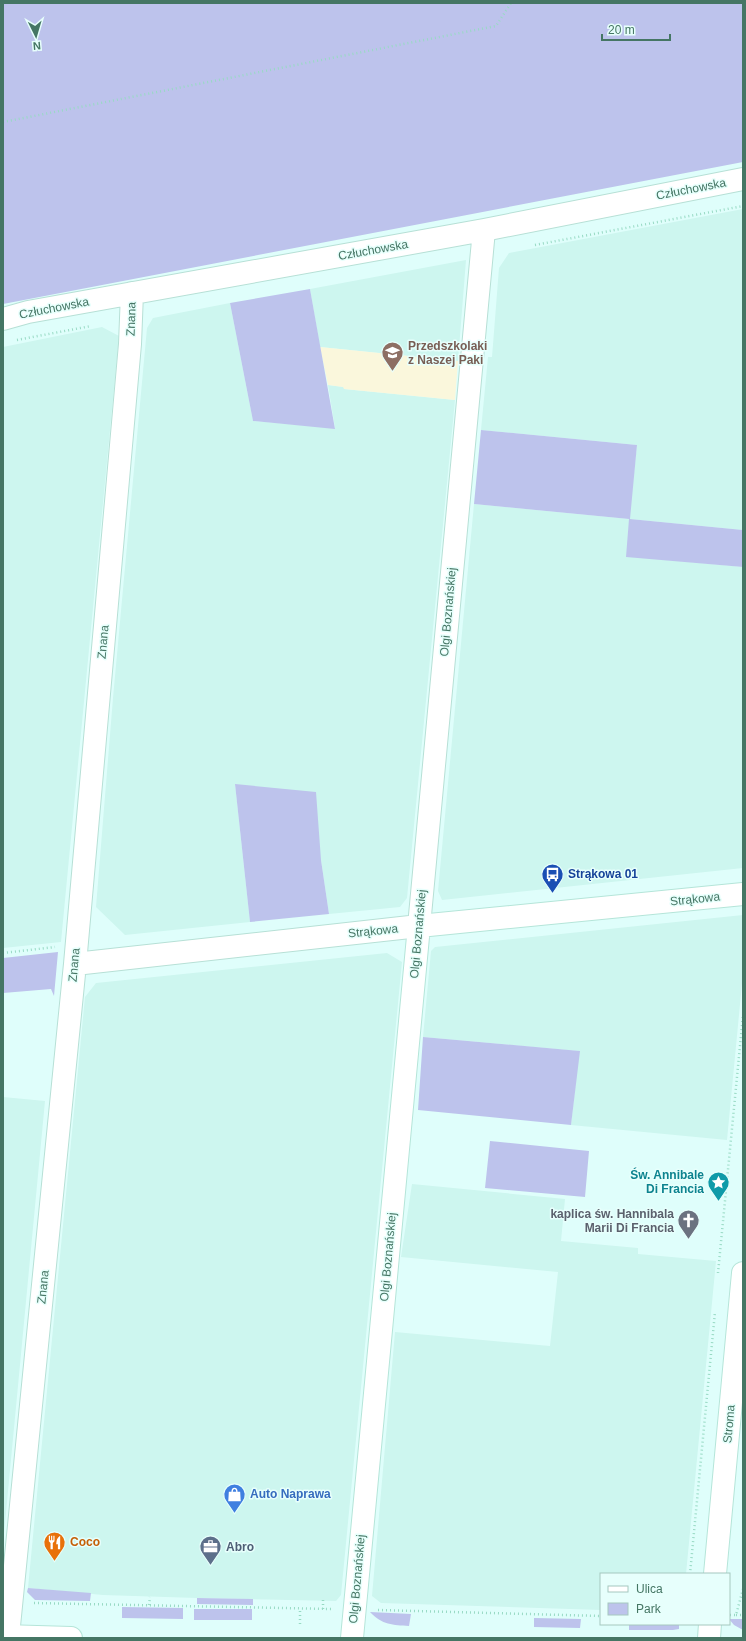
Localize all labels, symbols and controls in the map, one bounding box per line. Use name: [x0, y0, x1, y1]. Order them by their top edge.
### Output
north arrow: [16, 16, 56, 56]
scale bar: [602, 16, 670, 42]
text: 20 m: [608, 23, 635, 37]
text: N: [32, 40, 41, 52]
street label: Człuchowska: [655, 175, 727, 203]
street label: Człuchowska: [337, 237, 409, 263]
street label: Człuchowska: [18, 294, 90, 322]
street label: Znana: [123, 301, 139, 336]
place label: Przedszkolaki z Naszej Paki: [408, 339, 487, 367]
school or university icon: Przedszkolaki z Naszej Paki: [379, 340, 405, 373]
street label: Olgi Boznańskiej: [437, 567, 459, 657]
street label: Znana: [95, 624, 111, 660]
bus stop icon: Strąkowa 01: [539, 861, 565, 894]
place label: Strąkowa 01: [568, 867, 638, 881]
street label: Olgi Boznańskiej: [407, 889, 429, 979]
street label: Strąkowa: [669, 889, 721, 909]
street label: Strąkowa: [347, 921, 399, 941]
street label: Znana: [66, 947, 82, 983]
place label: Św. Annibale Di Francia: [630, 1167, 704, 1196]
place icon: Św. Annibale Di Francia: [706, 1169, 732, 1202]
place label: kaplica św. Hannibala Marii Di Francia: [550, 1207, 674, 1235]
church icon: kaplica św. Hannibala Marii Di Francia: [676, 1208, 702, 1241]
street label: Olgi Boznańskiej: [377, 1212, 399, 1302]
street label: Znana: [34, 1269, 52, 1305]
street label: Stroma: [720, 1404, 738, 1444]
shop icon: Auto Naprawa: [222, 1481, 248, 1514]
place label: Auto Naprawa: [250, 1487, 331, 1501]
restaurant icon: Coco: [41, 1529, 67, 1562]
office icon: Abro: [198, 1534, 224, 1567]
street label: Olgi Boznańskiej: [346, 1534, 368, 1624]
place label: Coco: [70, 1535, 100, 1549]
place label: Abro: [226, 1540, 254, 1554]
legend: [600, 1573, 730, 1625]
text: Ulica: [636, 1582, 663, 1596]
text: Park: [636, 1602, 662, 1616]

